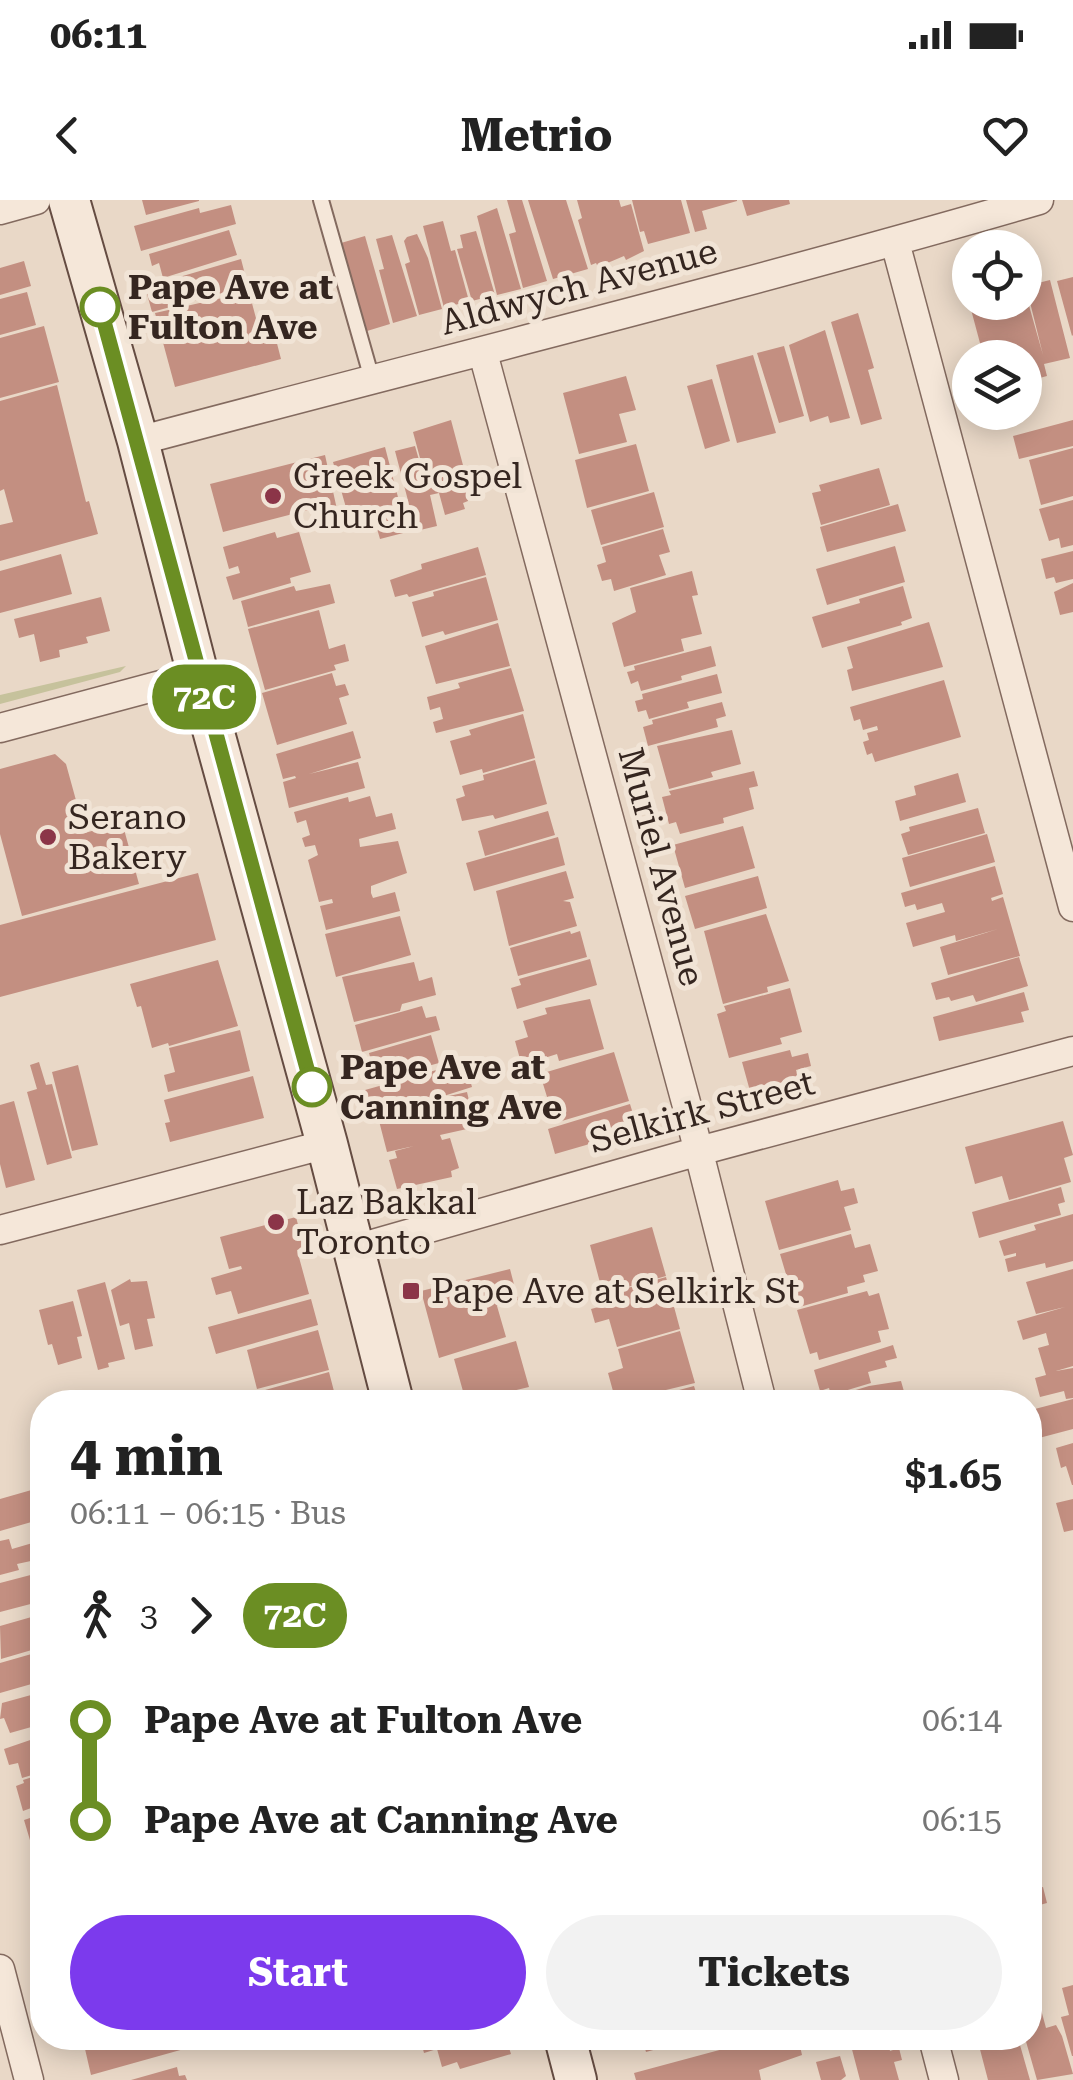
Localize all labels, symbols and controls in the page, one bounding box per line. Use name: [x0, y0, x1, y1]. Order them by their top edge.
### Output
text: 06:11: [50, 13, 147, 57]
icon: back: [40, 108, 95, 163]
icon: heart: [978, 108, 1033, 163]
text: Metrio: [460, 109, 613, 162]
street label: Aldwych Avenue: [436, 230, 722, 344]
map controls: [952, 230, 1042, 430]
button: locate: [952, 230, 1042, 320]
place label: Pape Ave at Fulton Ave: [128, 267, 333, 348]
marker: Pape Ave at Fulton Ave: [81, 288, 119, 326]
button: layers: [952, 340, 1042, 430]
place label: Greek Gospel Church: [293, 456, 522, 537]
marker: Greek Gospel Church: [262, 485, 284, 507]
line badge: 72C: [146, 664, 262, 730]
text: 72C: [172, 677, 236, 718]
street label: Muriel Avenue: [610, 744, 712, 990]
place label: Serano Bakery: [68, 797, 187, 878]
marker: Serano Bakery: [37, 826, 59, 848]
place label: Pape Ave at Canning Ave: [340, 1047, 562, 1128]
street label: Selkirk Street: [585, 1062, 819, 1162]
marker: Pape Ave at Canning Ave: [293, 1068, 331, 1106]
place label: Laz Bakkal Toronto: [296, 1182, 477, 1263]
marker: Laz Bakkal Toronto: [265, 1211, 287, 1233]
place label: Pape Ave at Selkirk St: [431, 1271, 800, 1312]
marker: Pape Ave at Selkirk St: [400, 1280, 422, 1302]
text: 4 min: [70, 1424, 223, 1488]
text: $1.65: [905, 1453, 1002, 1497]
text: 06:11 – 06:15 · Bus: [70, 1494, 346, 1532]
icon: walk: [70, 1588, 125, 1643]
icon: forward: [173, 1588, 228, 1643]
text: 72C: [263, 1595, 327, 1636]
text: 3: [140, 1596, 158, 1634]
text: Pape Ave at Fulton Ave: [144, 1698, 582, 1742]
text: 06:14: [922, 1701, 1002, 1739]
text: Pape Ave at Canning Ave: [144, 1798, 618, 1842]
text: 06:15: [922, 1801, 1002, 1839]
button: Start: [70, 1915, 526, 2030]
button: Tickets: [546, 1915, 1002, 2030]

